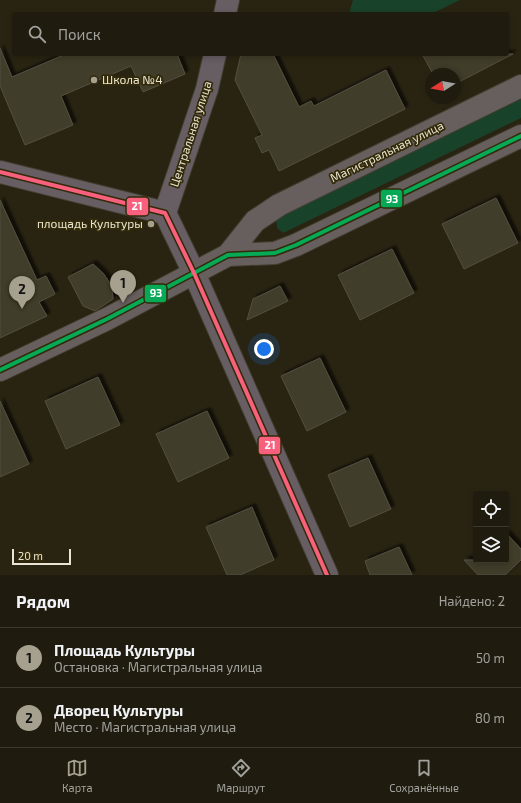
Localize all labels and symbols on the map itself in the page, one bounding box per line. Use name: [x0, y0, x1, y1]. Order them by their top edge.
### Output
north arrow: [425, 68, 461, 104]
place label: Школа №4: [102, 72, 163, 86]
marker: Школа №4: [89, 75, 99, 85]
street label: Центральная улица: [166, 79, 215, 189]
street label: Магистральная улица: [328, 118, 446, 186]
line badge: 93: [380, 189, 403, 208]
text: 93: [386, 192, 398, 205]
line badge: 21: [126, 197, 149, 216]
text: 21: [131, 199, 143, 212]
place label: площадь Культуры: [37, 216, 143, 231]
marker: площадь Культуры: [146, 219, 156, 229]
pin: 1: [110, 270, 136, 303]
pin: 2: [9, 276, 35, 309]
line badge: 93: [144, 284, 167, 303]
text: 93: [150, 286, 162, 299]
your location: [254, 339, 274, 359]
line badge: 21: [258, 436, 281, 455]
text: 21: [264, 438, 276, 451]
scale bar: [12, 547, 71, 566]

